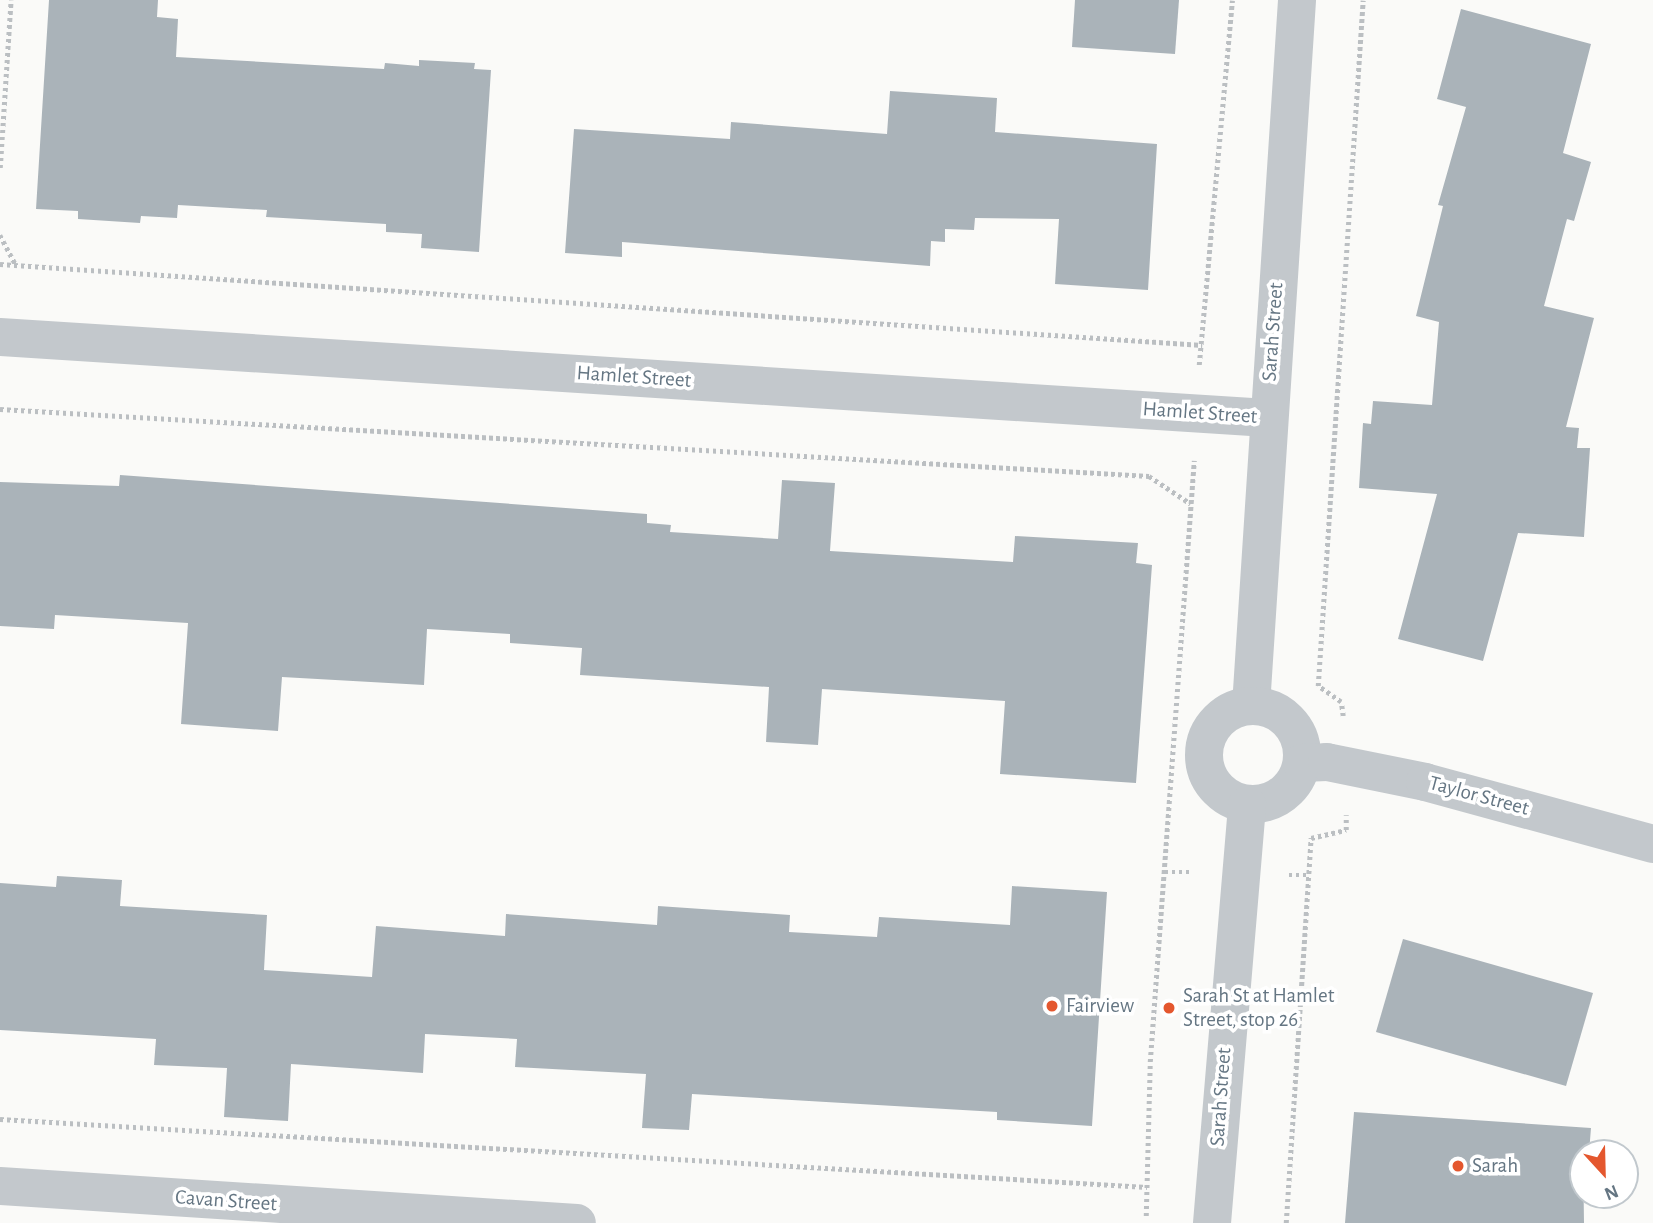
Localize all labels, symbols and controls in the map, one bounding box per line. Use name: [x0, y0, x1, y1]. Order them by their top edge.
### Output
street label: Sarah Street: [1257, 282, 1289, 382]
street label: Hamlet Street: [576, 360, 692, 394]
street label: Hamlet Street: [1142, 396, 1258, 430]
street label: Taylor Street: [1426, 771, 1532, 821]
place label: Sarah St at Hamlet Street, stop 26: [1183, 983, 1334, 1033]
place label: Fairview: [1066, 993, 1134, 1019]
marker: Fairview: [1044, 998, 1060, 1014]
marker: Sarah St at Hamlet Street, stop 26: [1161, 1000, 1177, 1016]
street label: Sarah Street: [1205, 1047, 1237, 1147]
north arrow: [1569, 1139, 1639, 1209]
place label: Sarah: [1472, 1153, 1518, 1179]
marker: Sarah: [1450, 1158, 1466, 1174]
text: N: [1602, 1181, 1621, 1203]
street label: Cavan Street: [174, 1185, 278, 1217]

